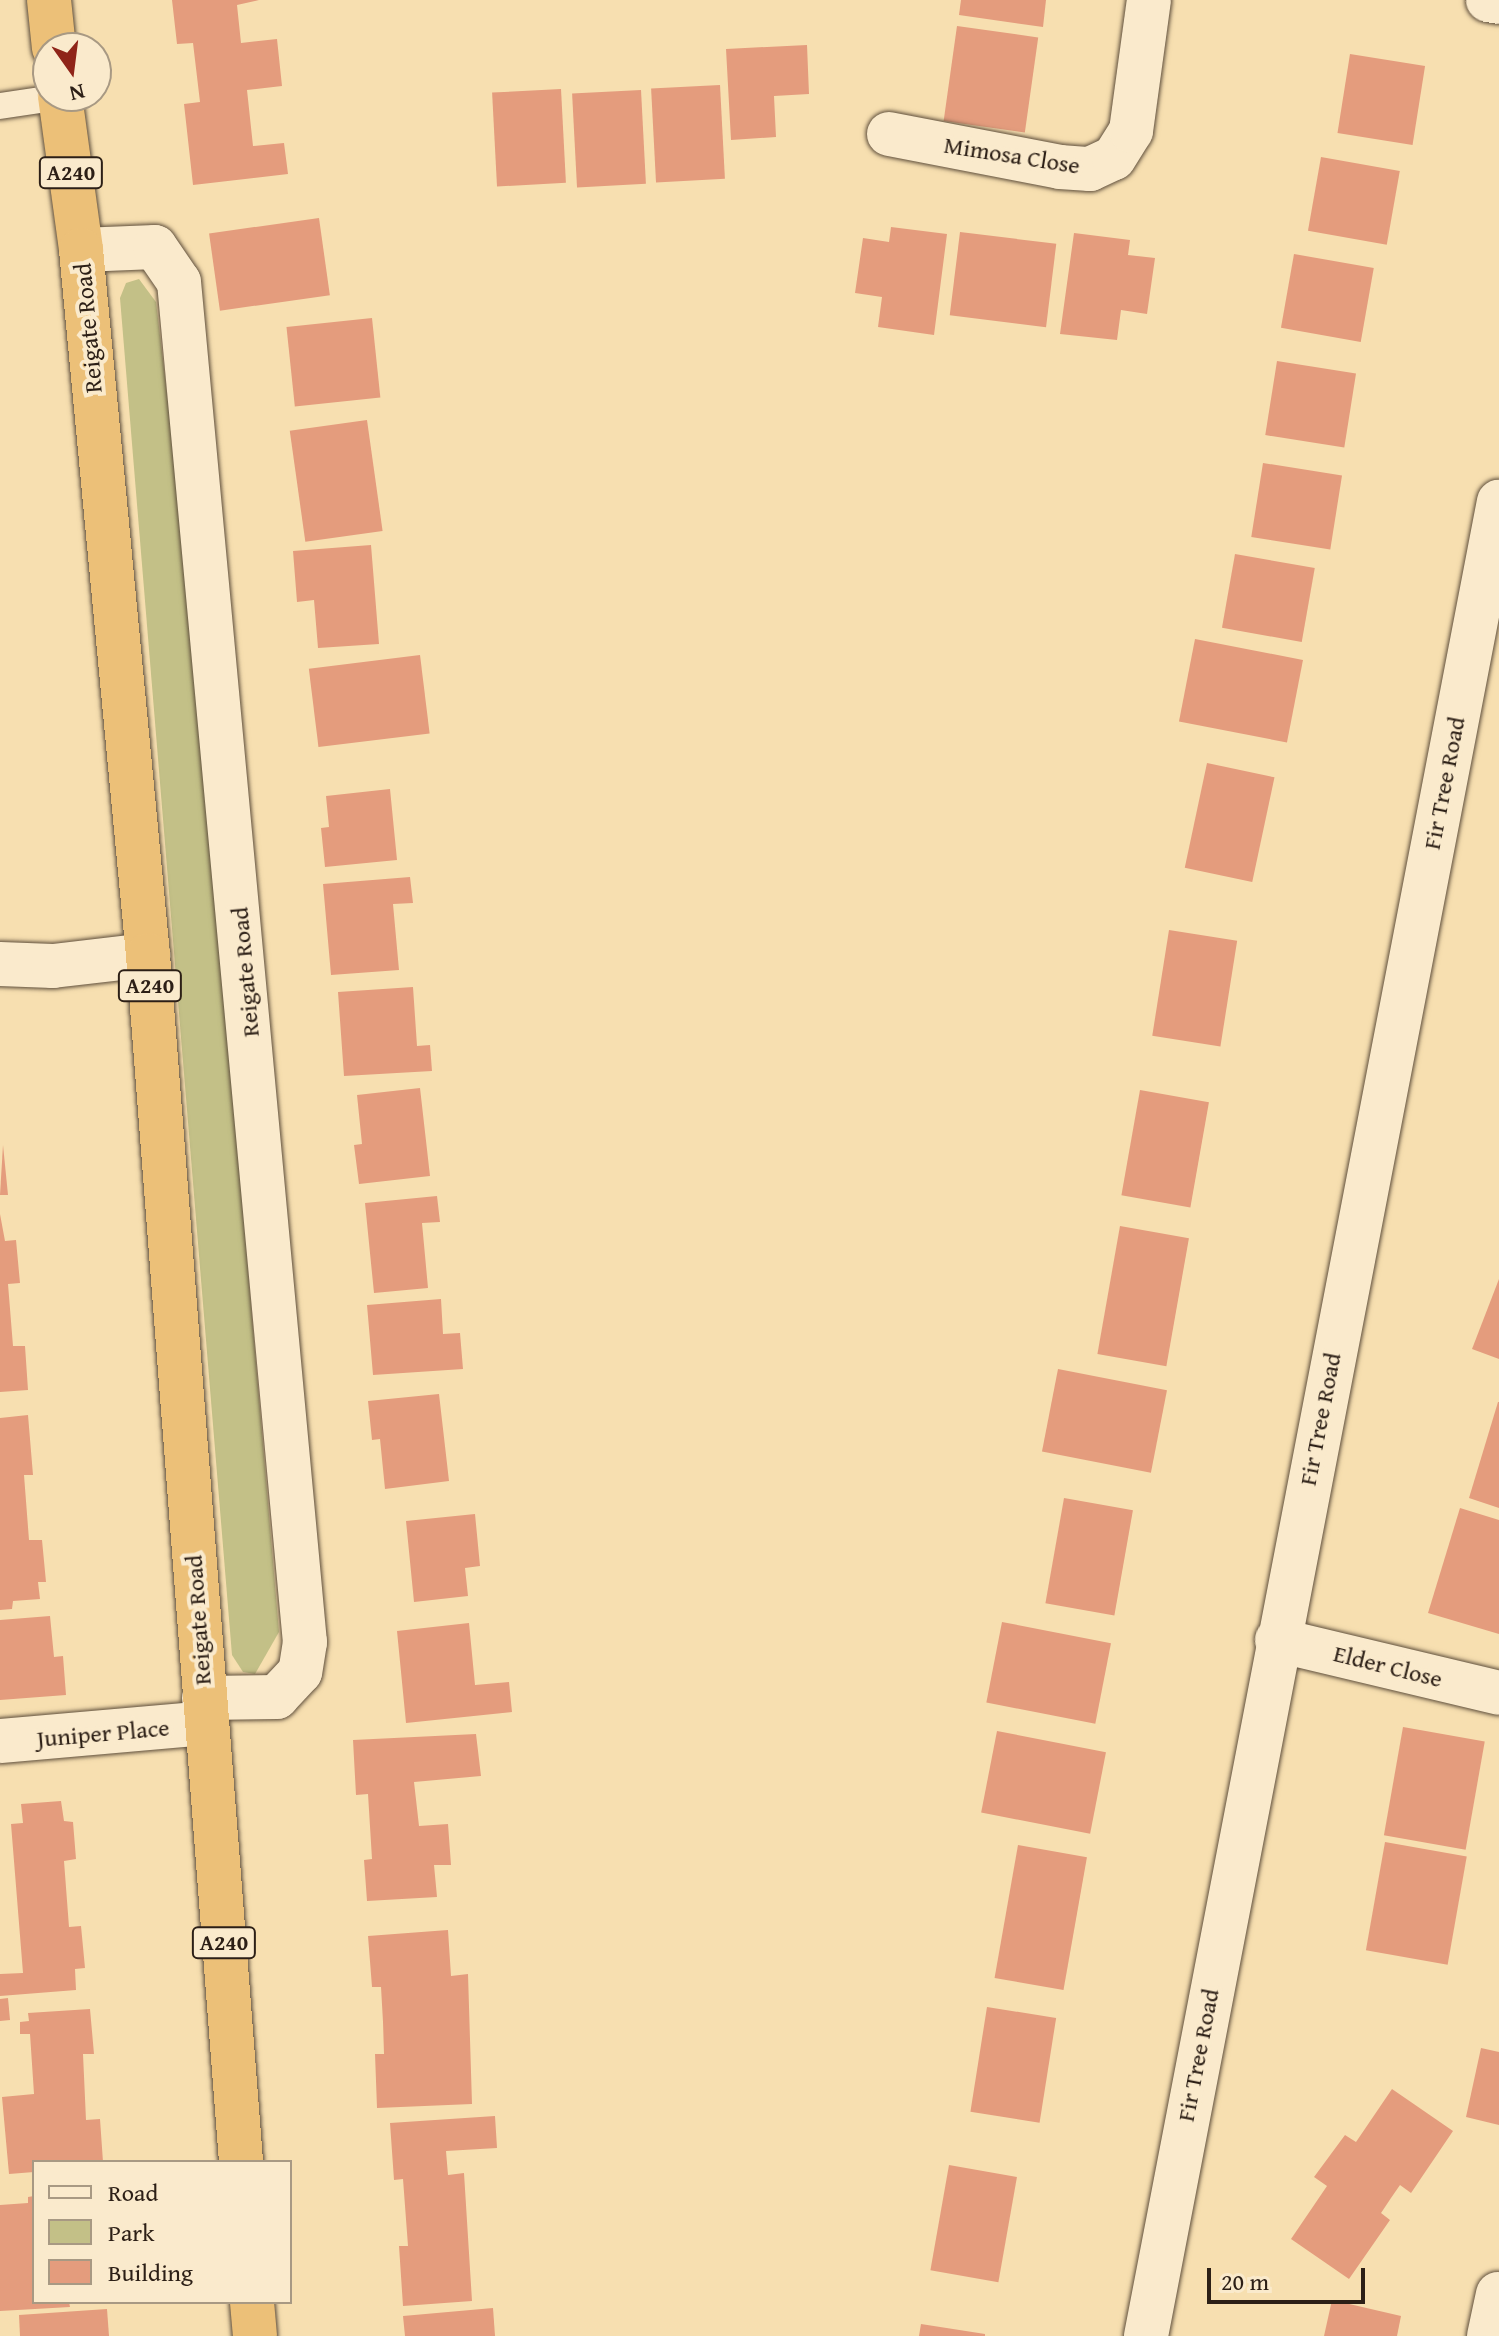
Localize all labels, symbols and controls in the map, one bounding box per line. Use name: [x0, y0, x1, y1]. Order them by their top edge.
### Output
north arrow: [32, 32, 112, 112]
text: N: [66, 76, 88, 111]
street label: Mimosa Close: [942, 130, 1082, 180]
road number: A240: [37, 155, 105, 191]
street label: Reigate Road: [68, 262, 108, 394]
street label: Fir Tree Road: [1417, 714, 1471, 852]
street label: Reigate Road: [225, 906, 265, 1038]
road number: A240: [116, 968, 184, 1004]
street label: Fir Tree Road: [1293, 1350, 1347, 1488]
street label: Reigate Road: [179, 1554, 217, 1686]
street label: Elder Close: [1331, 1639, 1445, 1693]
street label: Juniper Place: [35, 1713, 171, 1753]
road number: A240: [190, 1925, 258, 1961]
street label: Fir Tree Road: [1171, 1986, 1225, 2124]
legend: [32, 2160, 292, 2304]
text: Road: [108, 2175, 158, 2210]
text: Park: [108, 2215, 154, 2250]
scale bar: [1211, 2252, 1369, 2302]
text: Building: [108, 2255, 193, 2290]
text: 20 m: [1221, 2264, 1269, 2299]

